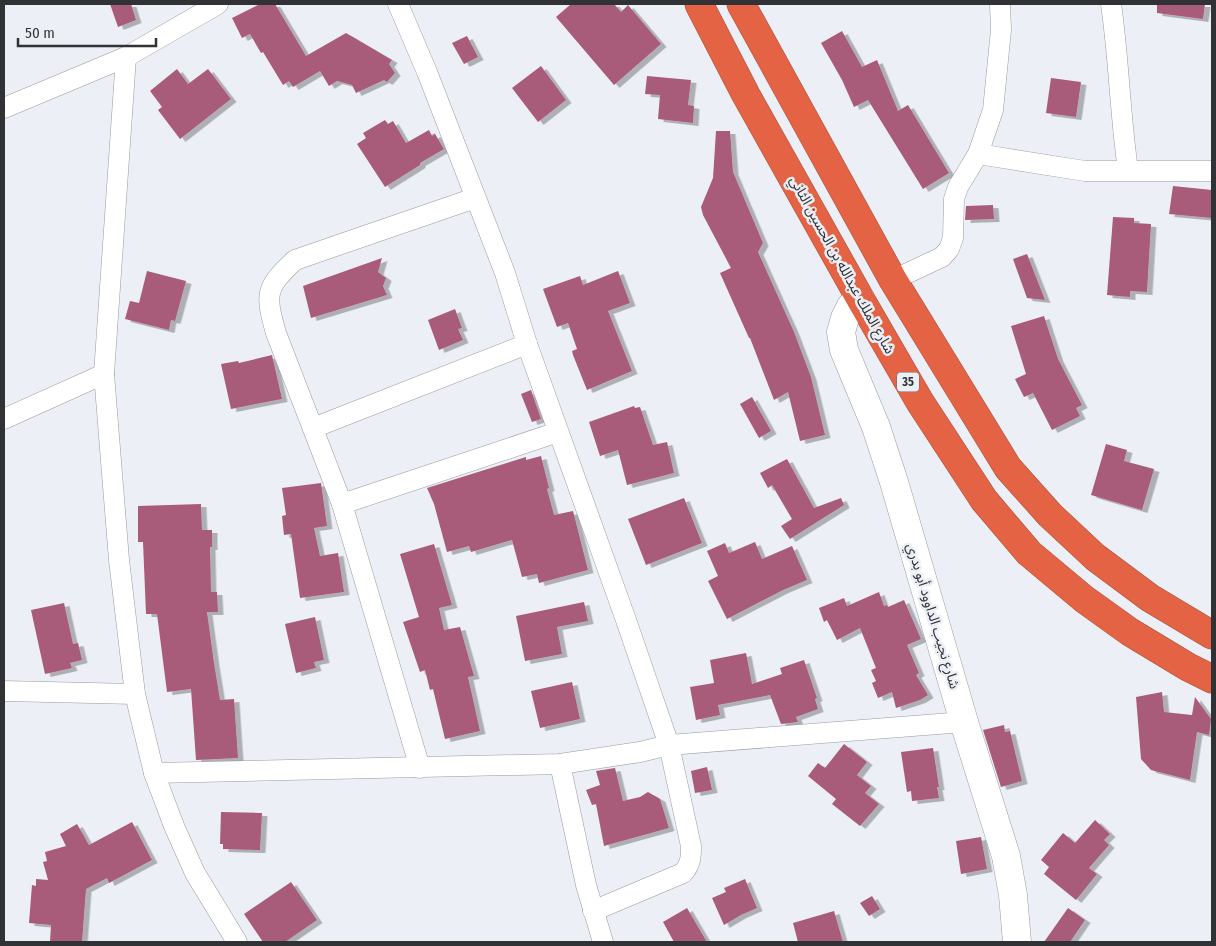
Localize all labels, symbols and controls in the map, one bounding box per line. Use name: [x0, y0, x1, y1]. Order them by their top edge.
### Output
scale bar: [18, 15, 155, 47]
text: 50 m: [25, 24, 55, 42]
street label: شارع الملك عبدالله بن الحسين الثاني: [784, 173, 898, 358]
road number: 35: [897, 372, 919, 392]
street label: شارع نجيب الداوود أبو بدري: [901, 541, 964, 691]

